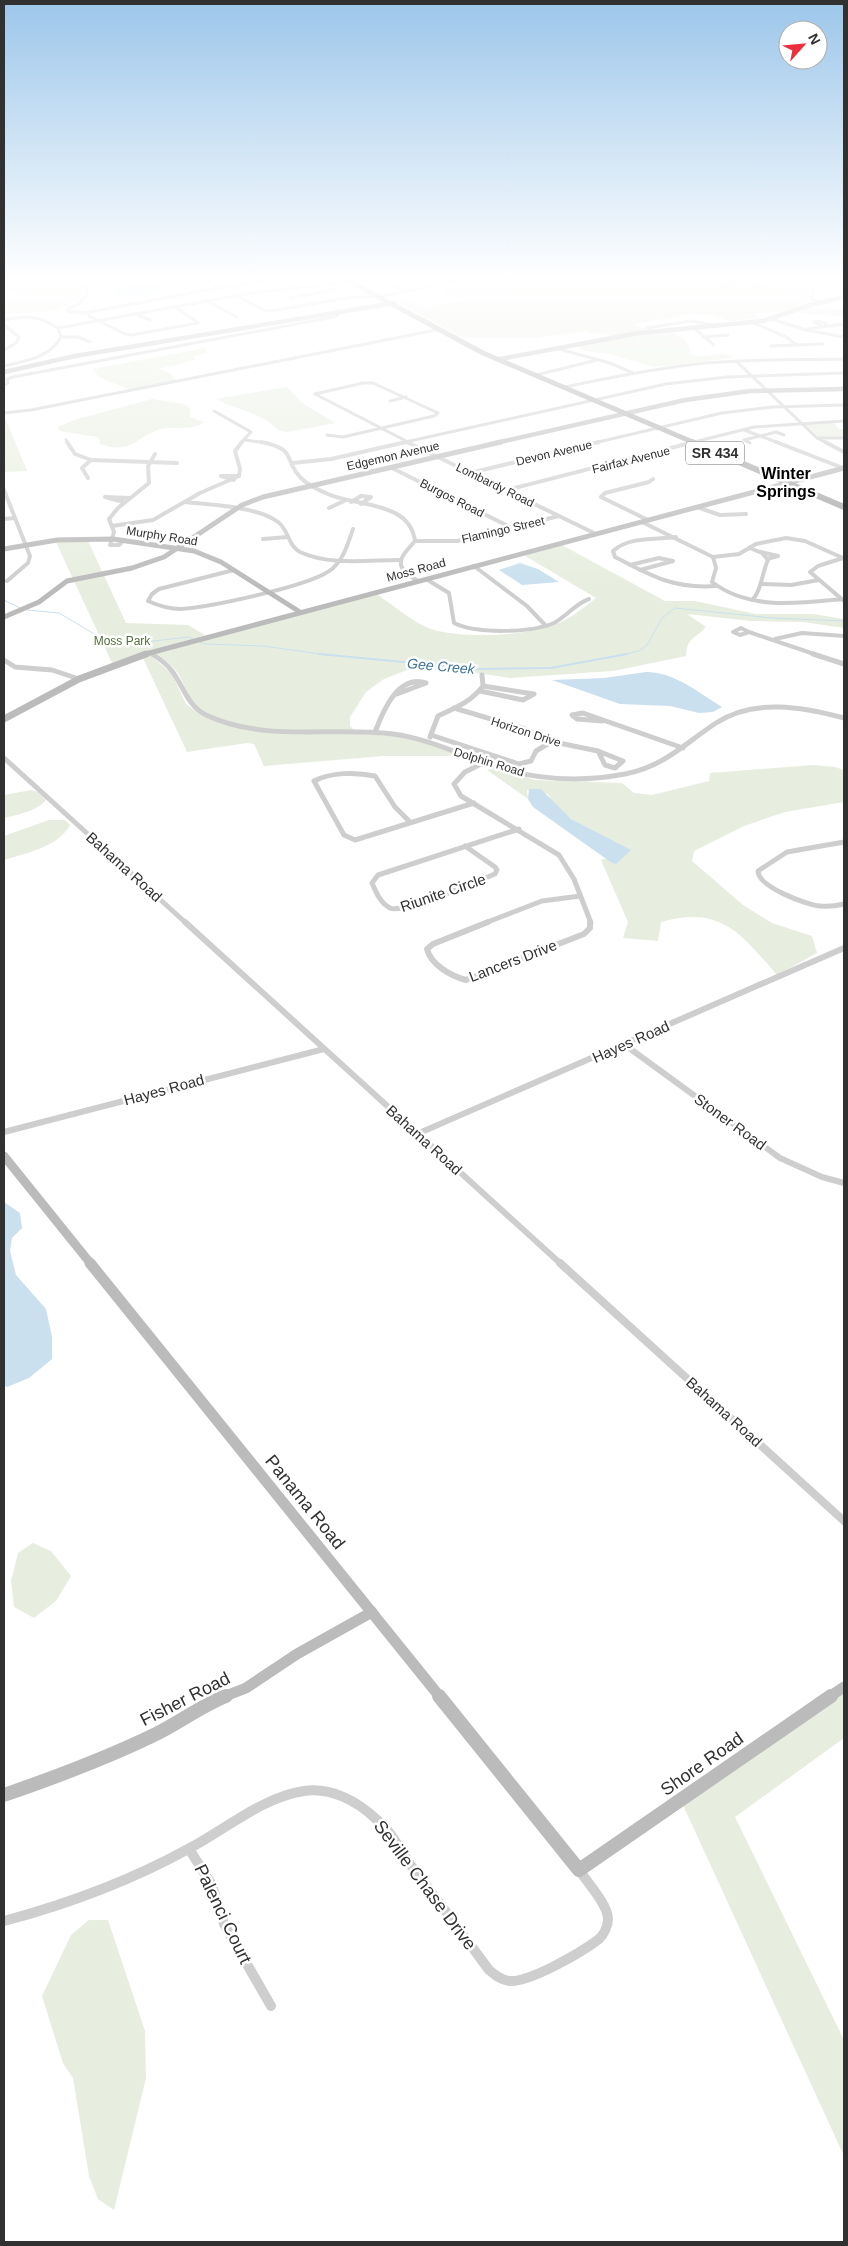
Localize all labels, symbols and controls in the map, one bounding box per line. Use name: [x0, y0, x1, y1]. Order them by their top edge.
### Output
north arrow: [778, 20, 828, 70]
text: N: [805, 31, 824, 47]
street label: Devon Avenue: [515, 437, 594, 469]
street label: Edgemon Avenue: [345, 438, 441, 473]
road number: SR 434: [686, 442, 744, 464]
street label: Fairfax Avenue: [591, 443, 672, 476]
street label: Lombardy Road: [454, 460, 536, 510]
district label: Winter Springs: [756, 465, 816, 500]
street label: Burgos Road: [418, 476, 486, 520]
street label: Flamingo Street: [460, 514, 546, 546]
street label: Murphy Road: [125, 523, 199, 549]
street label: Moss Road: [385, 555, 447, 585]
park label: Moss Park: [94, 634, 151, 648]
water label: Gee Creek: [407, 655, 476, 677]
street label: Horizon Drive: [489, 714, 563, 750]
street label: Dolphin Road: [452, 745, 526, 779]
street label: Bahama Road: [83, 828, 166, 905]
street label: Riunite Circle: [398, 870, 488, 915]
street label: Lancers Drive: [467, 936, 559, 985]
street label: Hayes Road: [590, 1017, 672, 1066]
street label: Hayes Road: [122, 1071, 206, 1108]
street label: Stoner Road: [691, 1090, 769, 1153]
street label: Bahama Road: [383, 1101, 466, 1178]
street label: Bahama Road: [683, 1373, 766, 1450]
street label: Panama Road: [261, 1451, 349, 1553]
street label: Fisher Road: [137, 1668, 233, 1730]
street label: Shore Road: [657, 1728, 747, 1800]
street label: Seville Chase Drive: [370, 1816, 480, 1954]
street label: Palenci Court: [190, 1861, 256, 1967]

